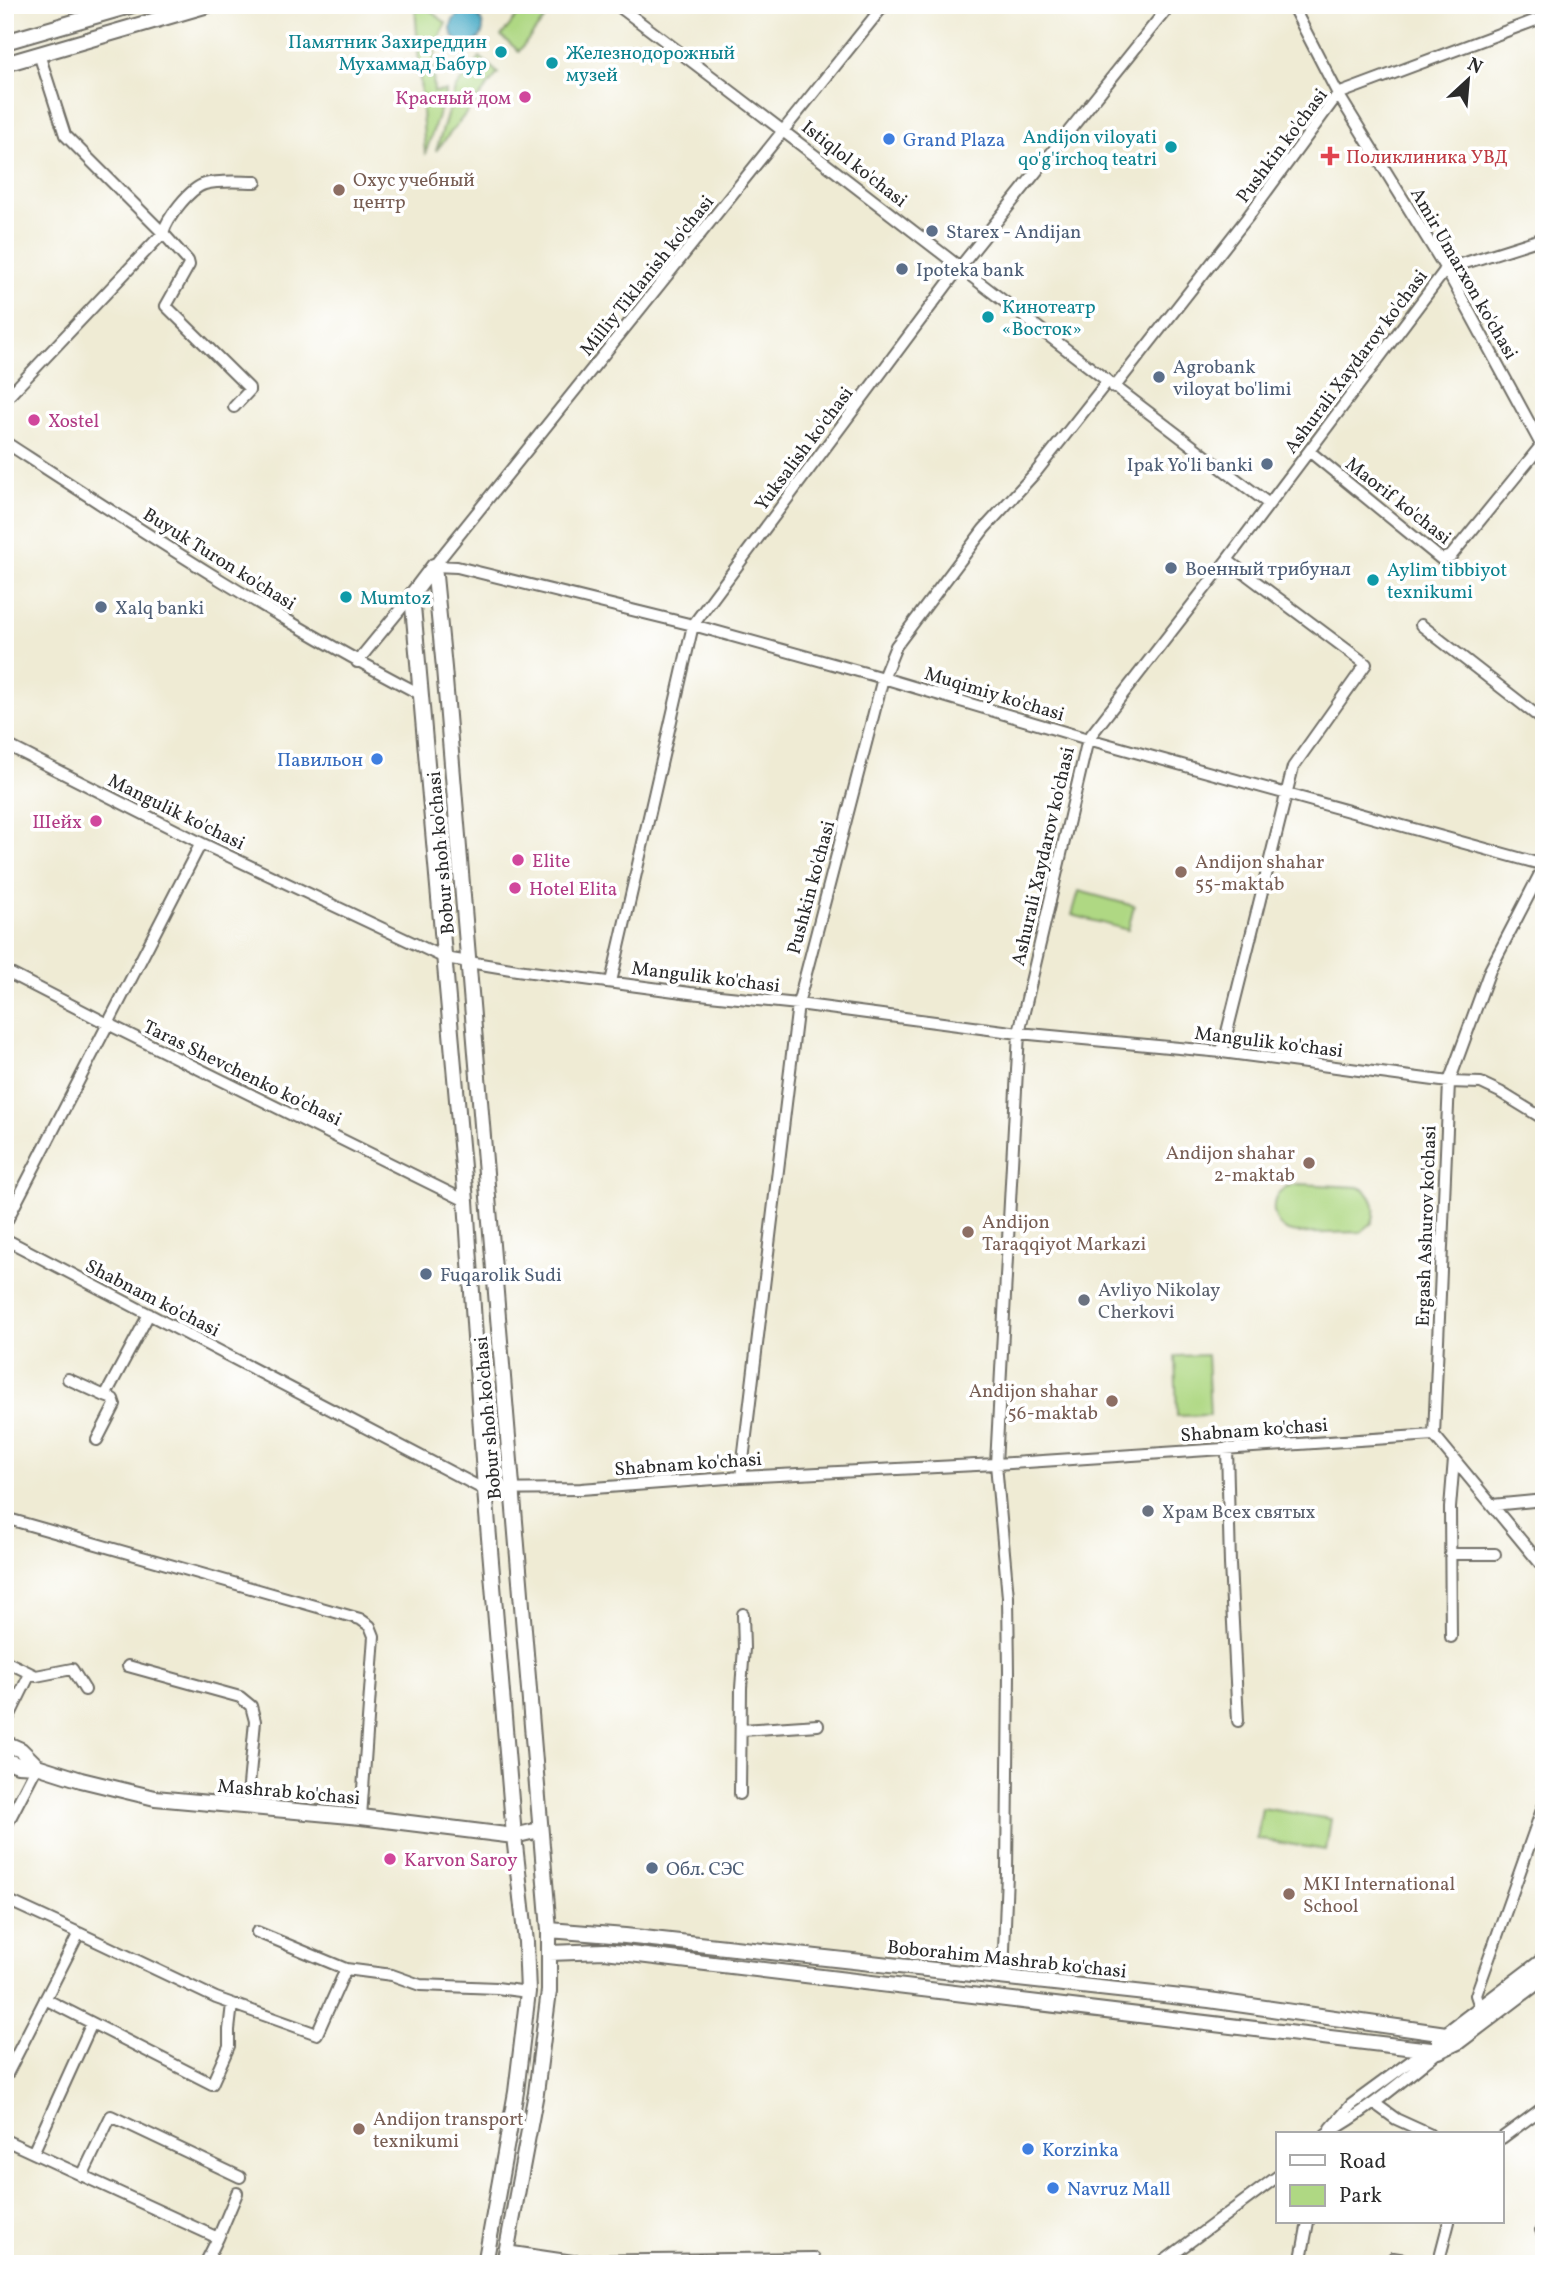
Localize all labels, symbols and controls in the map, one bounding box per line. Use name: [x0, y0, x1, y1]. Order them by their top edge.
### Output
place label: Памятник Захиреддин Мухаммад Бабур: [288, 30, 487, 78]
place label: Железнодорожный музей: [566, 41, 735, 89]
marker: Памятник Захиреддин Мухаммад Бабур: [493, 44, 509, 60]
north arrow: [1434, 46, 1504, 116]
text: N: [1463, 52, 1487, 81]
marker: Железнодорожный музей: [544, 55, 560, 71]
street label: Pushkin ko'chasi: [1231, 83, 1334, 209]
place label: Красный дом: [395, 86, 511, 112]
marker: Красный дом: [517, 89, 533, 105]
street label: Istiqlol ko'chasi: [795, 115, 912, 214]
place label: Andijon viloyati qo'g'irchoq teatri: [1018, 125, 1157, 173]
place label: Grand Plaza: [903, 128, 1005, 154]
marker: Grand Plaza: [881, 131, 897, 147]
marker: Andijon viloyati qo'g'irchoq teatri: [1163, 139, 1179, 155]
place label: Поликлиника УВД: [1346, 145, 1508, 171]
marker: Поликлиника УВД: [1320, 146, 1340, 166]
place label: Охус учебный центр: [353, 168, 475, 216]
marker: Охус учебный центр: [331, 182, 347, 198]
street label: Amir Umarxon ko'chasi: [1403, 183, 1523, 365]
street label: Milliy Tiklanish ko'chasi: [575, 190, 721, 362]
place label: Starex - Andijan: [946, 220, 1081, 246]
marker: Starex - Andijan: [924, 223, 940, 239]
place label: Ipoteka bank: [916, 258, 1024, 284]
marker: Ipoteka bank: [894, 261, 910, 277]
street label: Ashurali Xaydarov ko'chasi: [1279, 265, 1435, 459]
place label: Кинотеатр «Восток»: [1002, 295, 1096, 343]
marker: Кинотеатр «Восток»: [980, 309, 996, 325]
place label: Agrobank viloyat bo'limi: [1173, 355, 1292, 403]
marker: Agrobank viloyat bo'limi: [1151, 369, 1167, 385]
street label: Yuksalish ko'chasi: [749, 382, 860, 517]
place label: Xostel: [48, 409, 99, 435]
marker: Xostel: [26, 412, 42, 428]
street label: Maorif ko'chasi: [1339, 452, 1456, 551]
place label: Ipak Yo'li banki: [1127, 453, 1253, 479]
marker: Ipak Yo'li banki: [1259, 456, 1275, 472]
street label: Buyuk Turon ko'chasi: [138, 502, 300, 617]
place label: Военный трибунал: [1185, 557, 1351, 583]
place label: Aylim tibbiyot texnikumi: [1387, 558, 1507, 606]
marker: Военный трибунал: [1163, 560, 1179, 576]
marker: Aylim tibbiyot texnikumi: [1365, 572, 1381, 588]
place label: Mumtoz: [360, 586, 431, 612]
marker: Mumtoz: [338, 589, 354, 605]
place label: Xalq banki: [115, 596, 205, 622]
marker: Xalq banki: [93, 599, 109, 615]
street label: Muqimiy ko'chasi: [921, 661, 1068, 729]
street label: Ashurali Xaydarov ko'chasi: [1006, 744, 1082, 969]
place label: Павильон: [277, 748, 363, 774]
marker: Павильон: [369, 751, 385, 767]
street label: Mangulik ko'chasi: [103, 768, 249, 857]
street label: Bobur shoh ko'chasi: [422, 770, 462, 936]
place label: Шейх: [32, 810, 82, 836]
marker: Шейх: [88, 813, 104, 829]
street label: Pushkin ko'chasi: [782, 818, 842, 957]
place label: Elite: [532, 849, 570, 875]
place label: Andijon shahar 55-maktab: [1195, 850, 1324, 898]
marker: Elite: [510, 852, 526, 868]
marker: Andijon shahar 55-maktab: [1173, 864, 1189, 880]
place label: Hotel Elita: [529, 877, 617, 903]
marker: Hotel Elita: [507, 880, 523, 896]
street label: Mangulik ko'chasi: [630, 956, 782, 1000]
street label: Taras Shevchenko ko'chasi: [139, 1014, 346, 1133]
street label: Mangulik ko'chasi: [1193, 1021, 1345, 1065]
street label: Ergash Ashurov ko'chasi: [1410, 1125, 1444, 1327]
place label: Andijon shahar 2-maktab: [1166, 1141, 1295, 1189]
marker: Andijon shahar 2-maktab: [1301, 1155, 1317, 1171]
place label: Andijon Taraqqiyot Markazi: [982, 1210, 1146, 1258]
marker: Andijon Taraqqiyot Markazi: [960, 1224, 976, 1240]
street label: Shabnam ko'chasi: [80, 1254, 224, 1344]
place label: Fuqarolik Sudi: [440, 1263, 562, 1289]
marker: Fuqarolik Sudi: [418, 1266, 434, 1282]
place label: Avliyo Nikolay Cherkovi: [1098, 1278, 1220, 1326]
marker: Avliyo Nikolay Cherkovi: [1076, 1292, 1092, 1308]
street label: Bobur shoh ko'chasi: [469, 1335, 509, 1501]
place label: Andijon shahar 56-maktab: [969, 1379, 1098, 1427]
marker: Andijon shahar 56-maktab: [1104, 1393, 1120, 1409]
street label: Shabnam ko'chasi: [1179, 1413, 1329, 1449]
street label: Shabnam ko'chasi: [613, 1447, 763, 1483]
place label: Храм Всех святых: [1162, 1500, 1316, 1526]
marker: Храм Всех святых: [1140, 1503, 1156, 1519]
street label: Mashrab ko'chasi: [216, 1774, 362, 1812]
place label: Karvon Saroy: [404, 1848, 518, 1874]
marker: Karvon Saroy: [382, 1851, 398, 1867]
place label: Обл. СЭС: [666, 1857, 745, 1883]
marker: Обл. СЭС: [644, 1860, 660, 1876]
place label: MKI International School: [1303, 1872, 1455, 1920]
marker: MKI International School: [1281, 1886, 1297, 1902]
street label: Boborahim Mashrab ko'chasi: [886, 1934, 1128, 1986]
place label: Andijon transport texnikumi: [373, 2107, 524, 2155]
marker: Andijon transport texnikumi: [351, 2121, 367, 2137]
legend: [1276, 2132, 1504, 2224]
place label: Korzinka: [1042, 2138, 1119, 2164]
marker: Korzinka: [1020, 2141, 1036, 2157]
text: Road: [1339, 2148, 1386, 2177]
place label: Navruz Mall: [1067, 2177, 1171, 2203]
marker: Navruz Mall: [1045, 2180, 1061, 2196]
text: Park: [1339, 2182, 1382, 2211]

